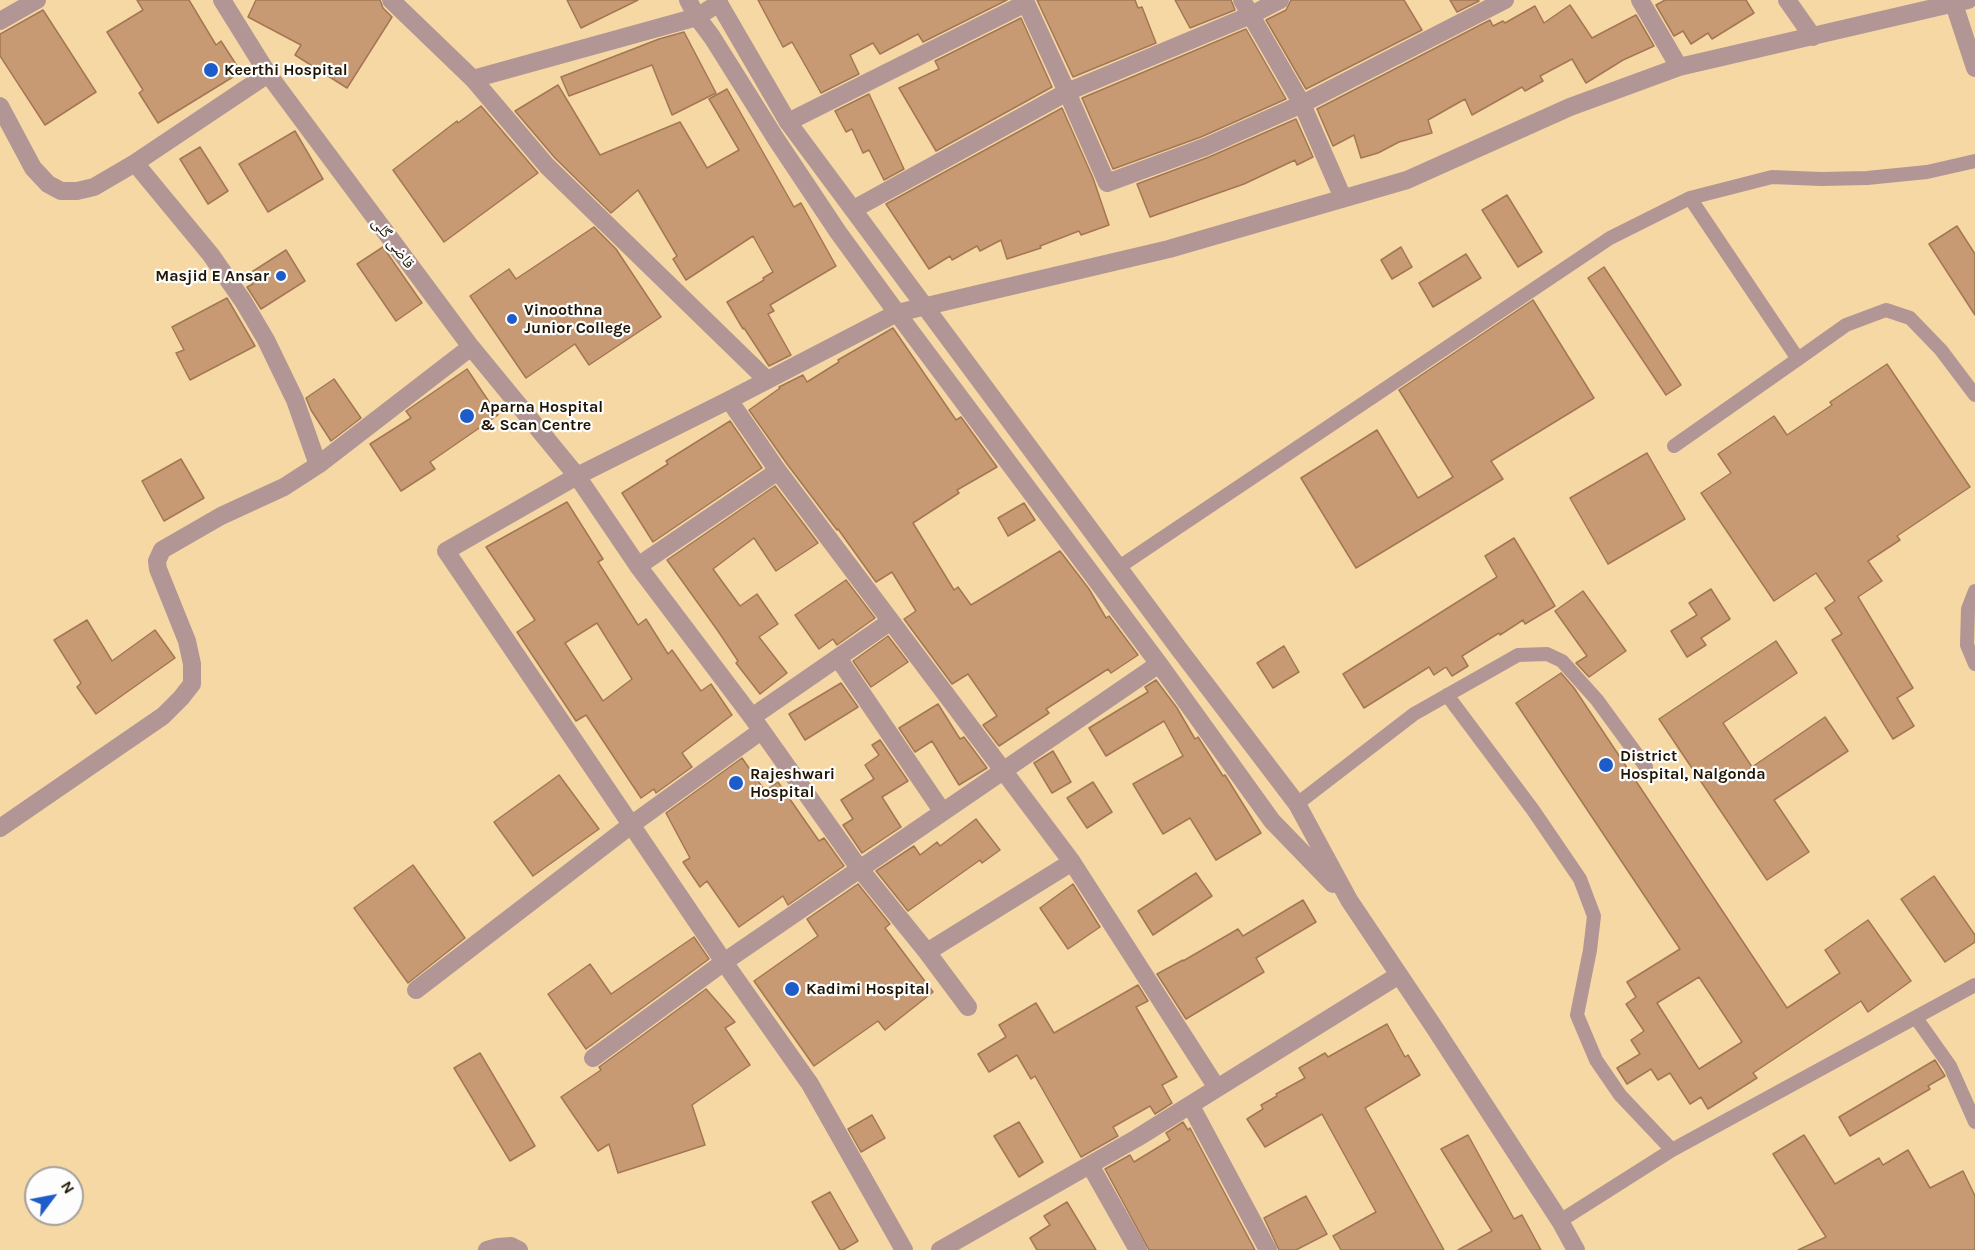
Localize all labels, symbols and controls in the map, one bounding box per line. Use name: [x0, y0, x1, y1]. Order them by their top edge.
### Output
place label: Keerthi Hospital: [224, 60, 348, 80]
marker: Keerthi Hospital: [202, 61, 220, 79]
street label: قاضی گلی: [367, 213, 419, 273]
place label: Masjid E Ansar: [155, 266, 269, 286]
marker: Masjid E Ansar: [274, 269, 288, 283]
place label: Vinoothna Junior College: [524, 300, 631, 338]
marker: Vinoothna Junior College: [505, 312, 519, 326]
place label: Aparna Hospital & Scan Centre: [480, 397, 603, 435]
marker: Aparna Hospital & Scan Centre: [458, 407, 476, 425]
place label: District Hospital, Nalgonda: [1620, 746, 1766, 784]
marker: District Hospital, Nalgonda: [1597, 756, 1615, 774]
place label: Rajeshwari Hospital: [750, 764, 835, 802]
marker: Rajeshwari Hospital: [727, 774, 745, 792]
place label: Kadimi Hospital: [806, 979, 930, 999]
marker: Kadimi Hospital: [783, 980, 801, 998]
north arrow: [24, 1166, 84, 1226]
text: N: [57, 1177, 79, 1197]

